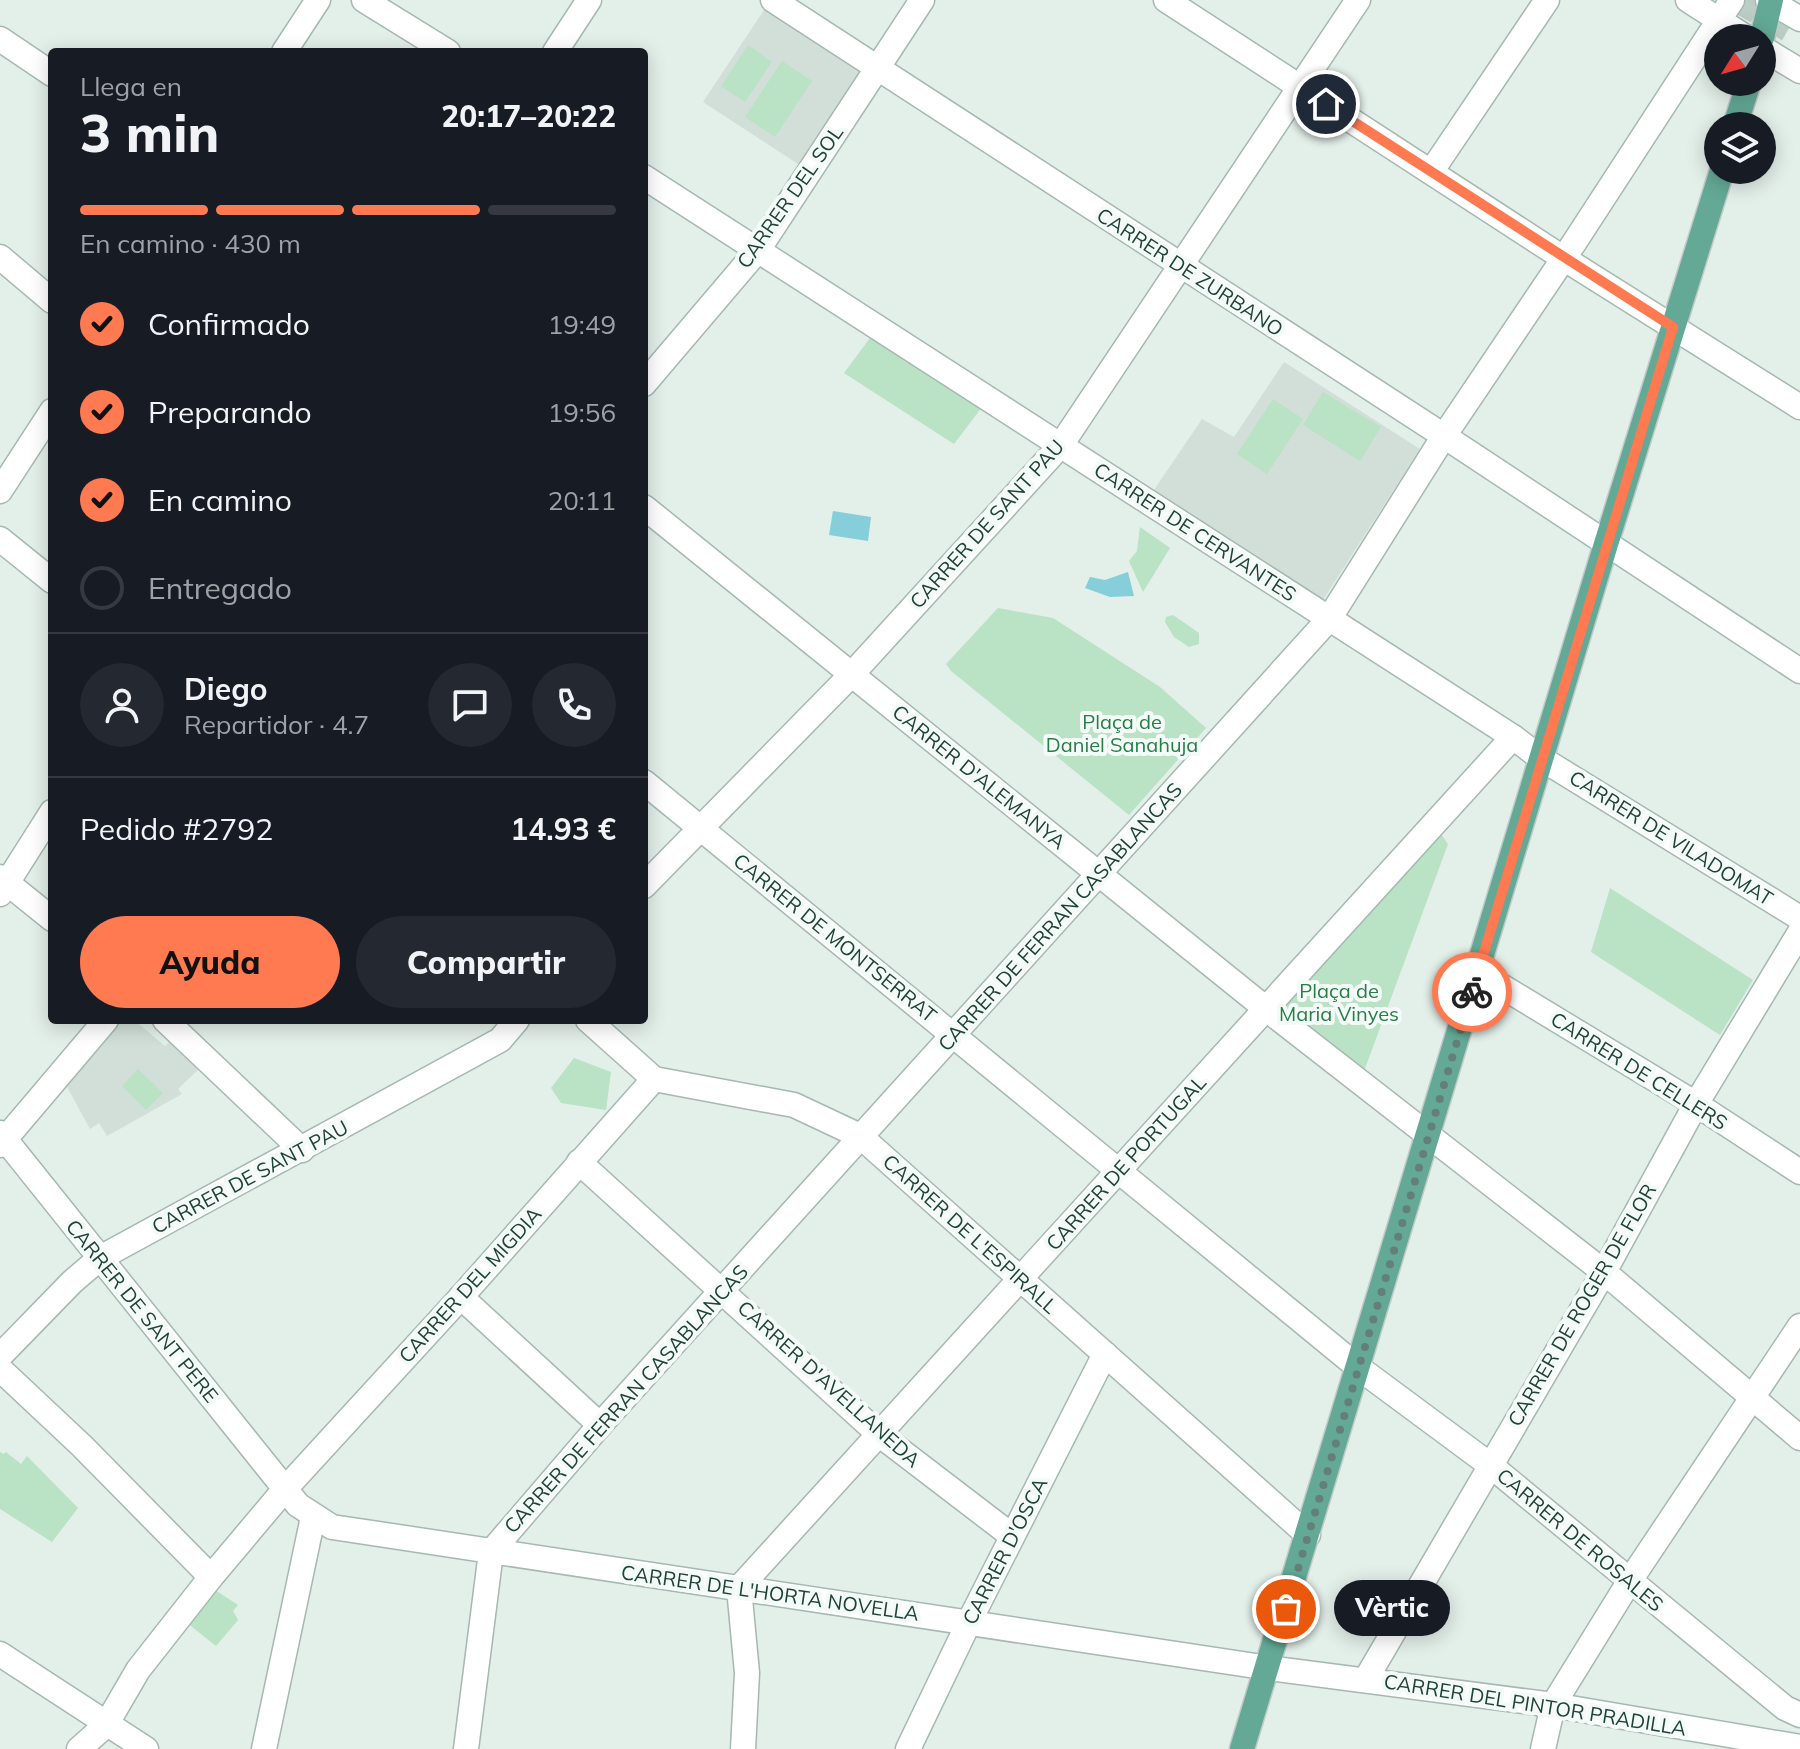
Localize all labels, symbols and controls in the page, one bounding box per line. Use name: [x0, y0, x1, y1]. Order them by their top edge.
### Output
north arrow: [1704, 24, 1776, 96]
map controls: [1704, 24, 1776, 184]
text: Llega en: [80, 70, 182, 103]
pin: [1292, 70, 1360, 138]
icon: home: [1304, 82, 1348, 126]
text: 20:17–20:22: [441, 97, 616, 135]
text: 3 min: [80, 100, 219, 165]
button: layers: [1704, 112, 1776, 184]
street label: CARRER DEL SOL: [731, 121, 848, 273]
street label: CARRER DE ZURBANO: [1092, 202, 1288, 341]
text: En camino · 430 m: [80, 227, 301, 260]
icon: check: [80, 302, 124, 346]
text: Confirmado: [148, 305, 310, 343]
text: 19:49: [548, 308, 616, 341]
icon: check: [80, 390, 124, 434]
text: Preparando: [148, 393, 312, 431]
text: 19:56: [548, 396, 616, 429]
street label: CARRER DE SANT PAU: [904, 434, 1069, 613]
street label: CARRER DE CERVANTES: [1089, 457, 1301, 606]
icon: check: [80, 478, 124, 522]
text: En camino: [148, 481, 292, 519]
text: 20:11: [548, 484, 616, 517]
text: Entregado: [148, 569, 292, 607]
button: person: [80, 663, 164, 747]
button: chat: [428, 663, 512, 747]
button: phone: [532, 663, 616, 747]
text: Diego: [184, 670, 268, 708]
street label: CARRER D'ALEMANYA: [888, 699, 1071, 854]
text: Repartidor · 4.7: [184, 708, 369, 741]
park label: Plaça de Daniel Sanahuja: [1046, 709, 1198, 757]
street label: CARRER DE VILADOMAT: [1565, 765, 1778, 911]
street label: CARRER DE FERRAN CASABLANCAS: [932, 777, 1187, 1056]
text: Pedido #2792: [80, 810, 273, 848]
text: 14.93 €: [510, 810, 616, 848]
street label: CARRER DE MONTSERRAT: [729, 848, 942, 1027]
button: Ayuda: [80, 916, 340, 1008]
button: Compartir: [356, 916, 616, 1008]
courier: [1432, 952, 1512, 1032]
icon: bike: [1450, 970, 1494, 1014]
park label: Plaça de Maria Vinyes: [1279, 978, 1399, 1026]
street label: CARRER DE CELLERS: [1546, 1006, 1732, 1135]
street label: CARRER DE PORTUGAL: [1040, 1070, 1211, 1255]
street label: CARRER DE SANT PAU: [147, 1114, 352, 1239]
street label: CARRER DE L'ESPIRALL: [878, 1149, 1063, 1319]
street label: CARRER DE ROGER DE FLOR: [1502, 1179, 1661, 1430]
street label: CARRER DEL MIGDIA: [393, 1201, 546, 1368]
street label: CARRER DE SANT PERE: [61, 1214, 224, 1407]
street label: CARRER DE FERRAN CASABLANCAS: [498, 1259, 753, 1538]
street label: CARRER D'AVELLANEDA: [733, 1295, 926, 1473]
street label: CARRER DE ROSALES: [1492, 1463, 1669, 1617]
street label: CARRER D'OSCA: [957, 1473, 1053, 1629]
street label: CARRER DE L'HORTA NOVELLA: [620, 1559, 921, 1626]
pin: [1252, 1575, 1320, 1643]
callout: Vèrtic: [1334, 1581, 1450, 1637]
icon: bag: [1264, 1587, 1308, 1631]
text: Vèrtic: [1355, 1591, 1429, 1624]
street label: CARRER DEL PINTOR PRADILLA: [1382, 1668, 1688, 1741]

